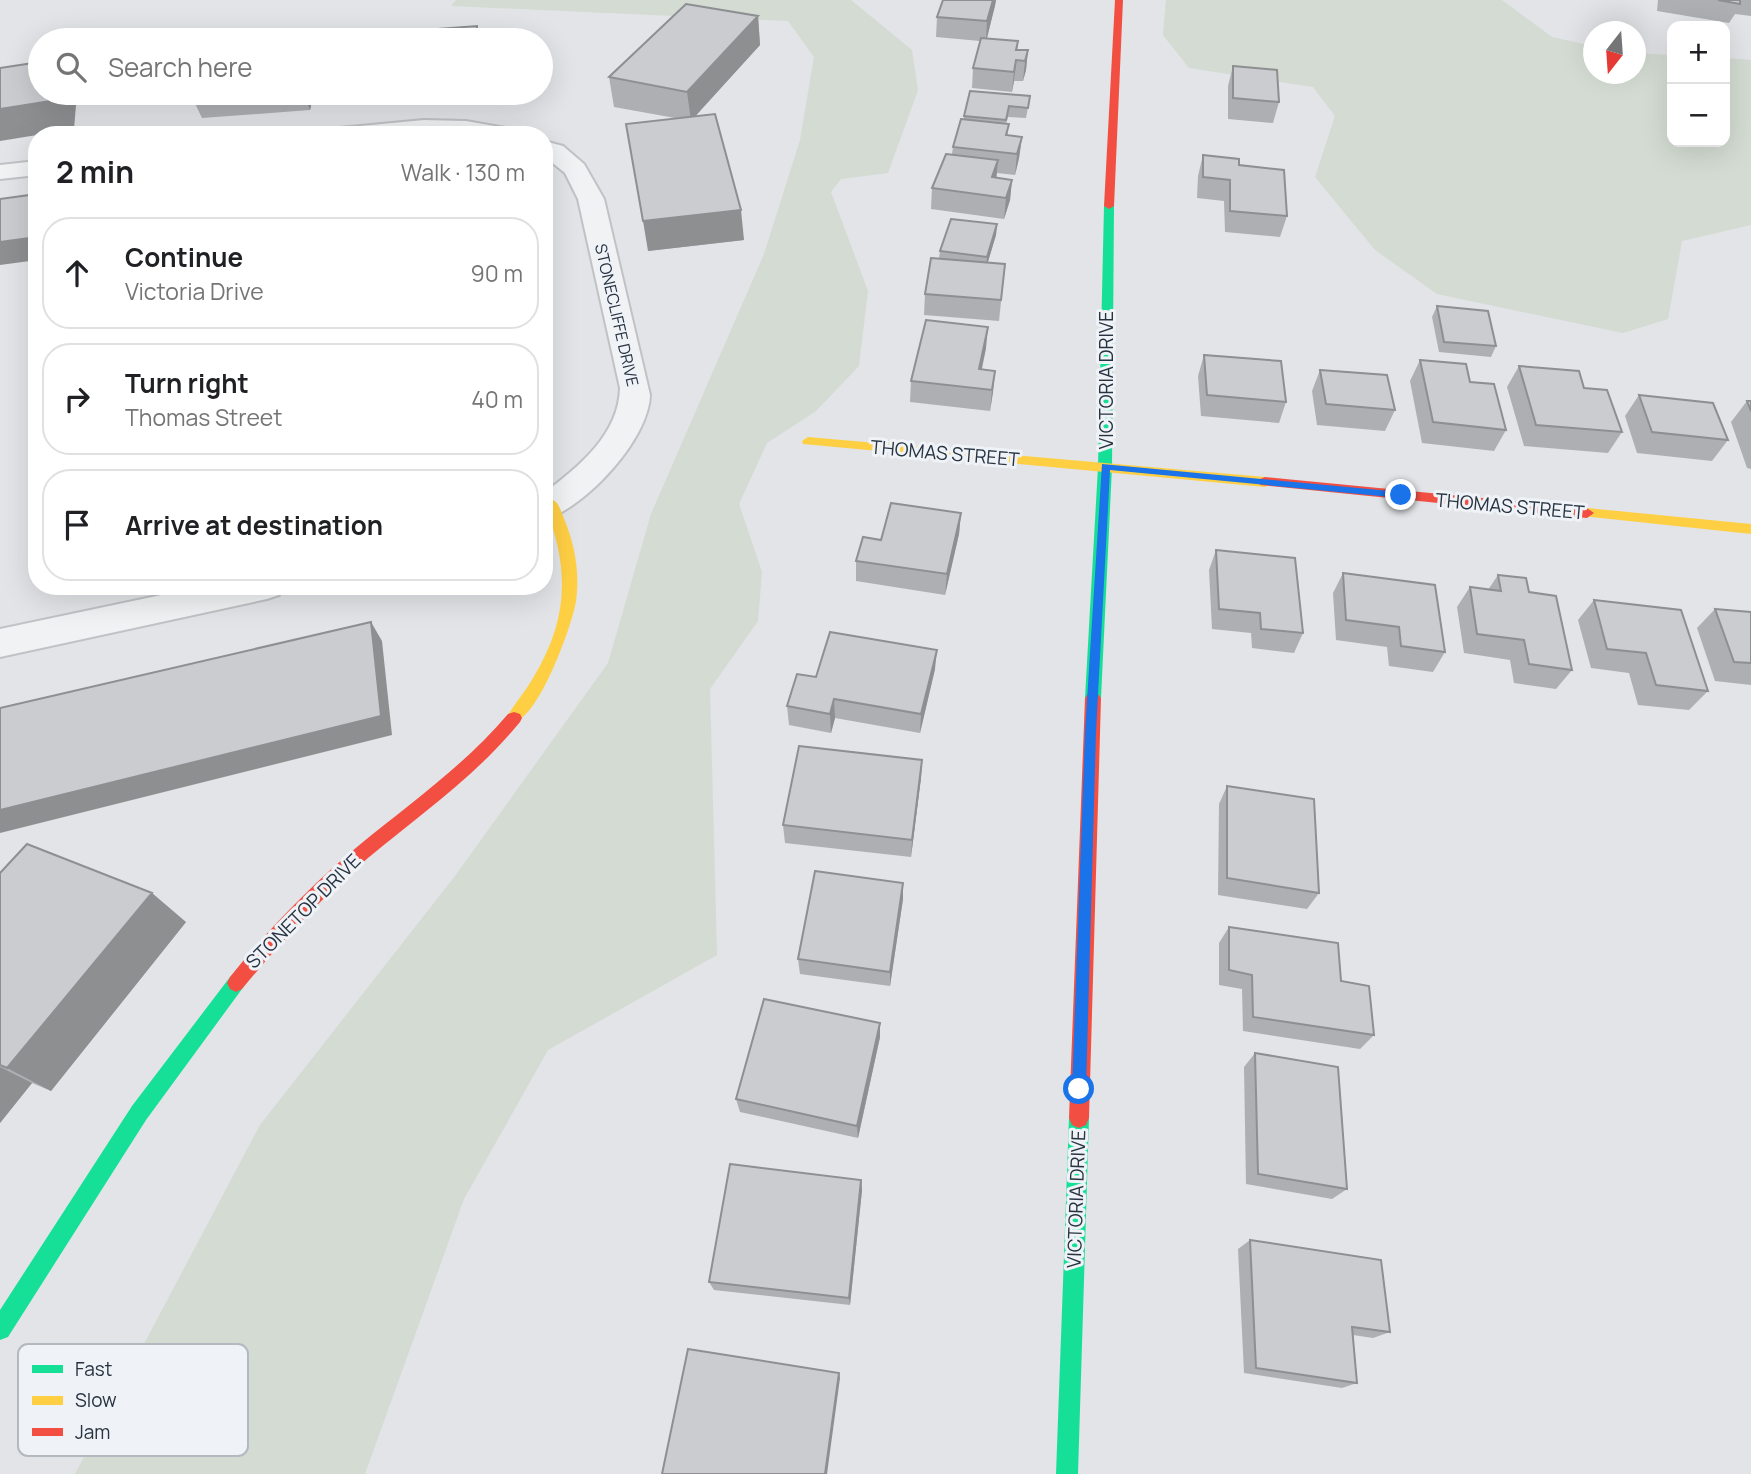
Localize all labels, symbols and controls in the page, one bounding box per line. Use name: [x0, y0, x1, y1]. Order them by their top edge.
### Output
north arrow: [1583, 21, 1646, 84]
map controls: [1667, 21, 1730, 147]
button: +: [1667, 21, 1730, 84]
search box: [28, 28, 553, 105]
icon: search: [52, 48, 90, 86]
text: Search here: [108, 49, 253, 85]
button: −: [1667, 84, 1730, 147]
text: 2 min: [56, 151, 134, 192]
text: Walk · 130 m: [401, 156, 525, 188]
text: Continue: [125, 239, 243, 275]
street label: STONECLIFFE DRIVE: [590, 241, 644, 389]
icon: ahead: [58, 254, 96, 292]
text: 90 m: [471, 257, 523, 289]
text: Victoria Drive: [125, 275, 264, 307]
street label: VICTORIA DRIVE: [1093, 311, 1119, 449]
text: Turn right: [125, 365, 249, 401]
icon: right: [58, 380, 96, 418]
text: 40 m: [471, 383, 523, 415]
text: Thomas Street: [125, 401, 283, 433]
street label: THOMAS STREET: [870, 434, 1021, 473]
route end: [1385, 479, 1416, 510]
street label: THOMAS STREET: [1435, 487, 1586, 526]
icon: arrive: [58, 506, 96, 544]
text: Arrive at destination: [125, 507, 383, 543]
street label: STONETOP DRIVE: [240, 848, 366, 974]
route start: [1063, 1073, 1094, 1104]
street label: VICTORIA DRIVE: [1061, 1129, 1091, 1269]
legend: [18, 1344, 248, 1456]
text: Fast: [75, 1356, 112, 1382]
text: Slow: [75, 1387, 117, 1413]
text: Jam: [75, 1419, 110, 1445]

